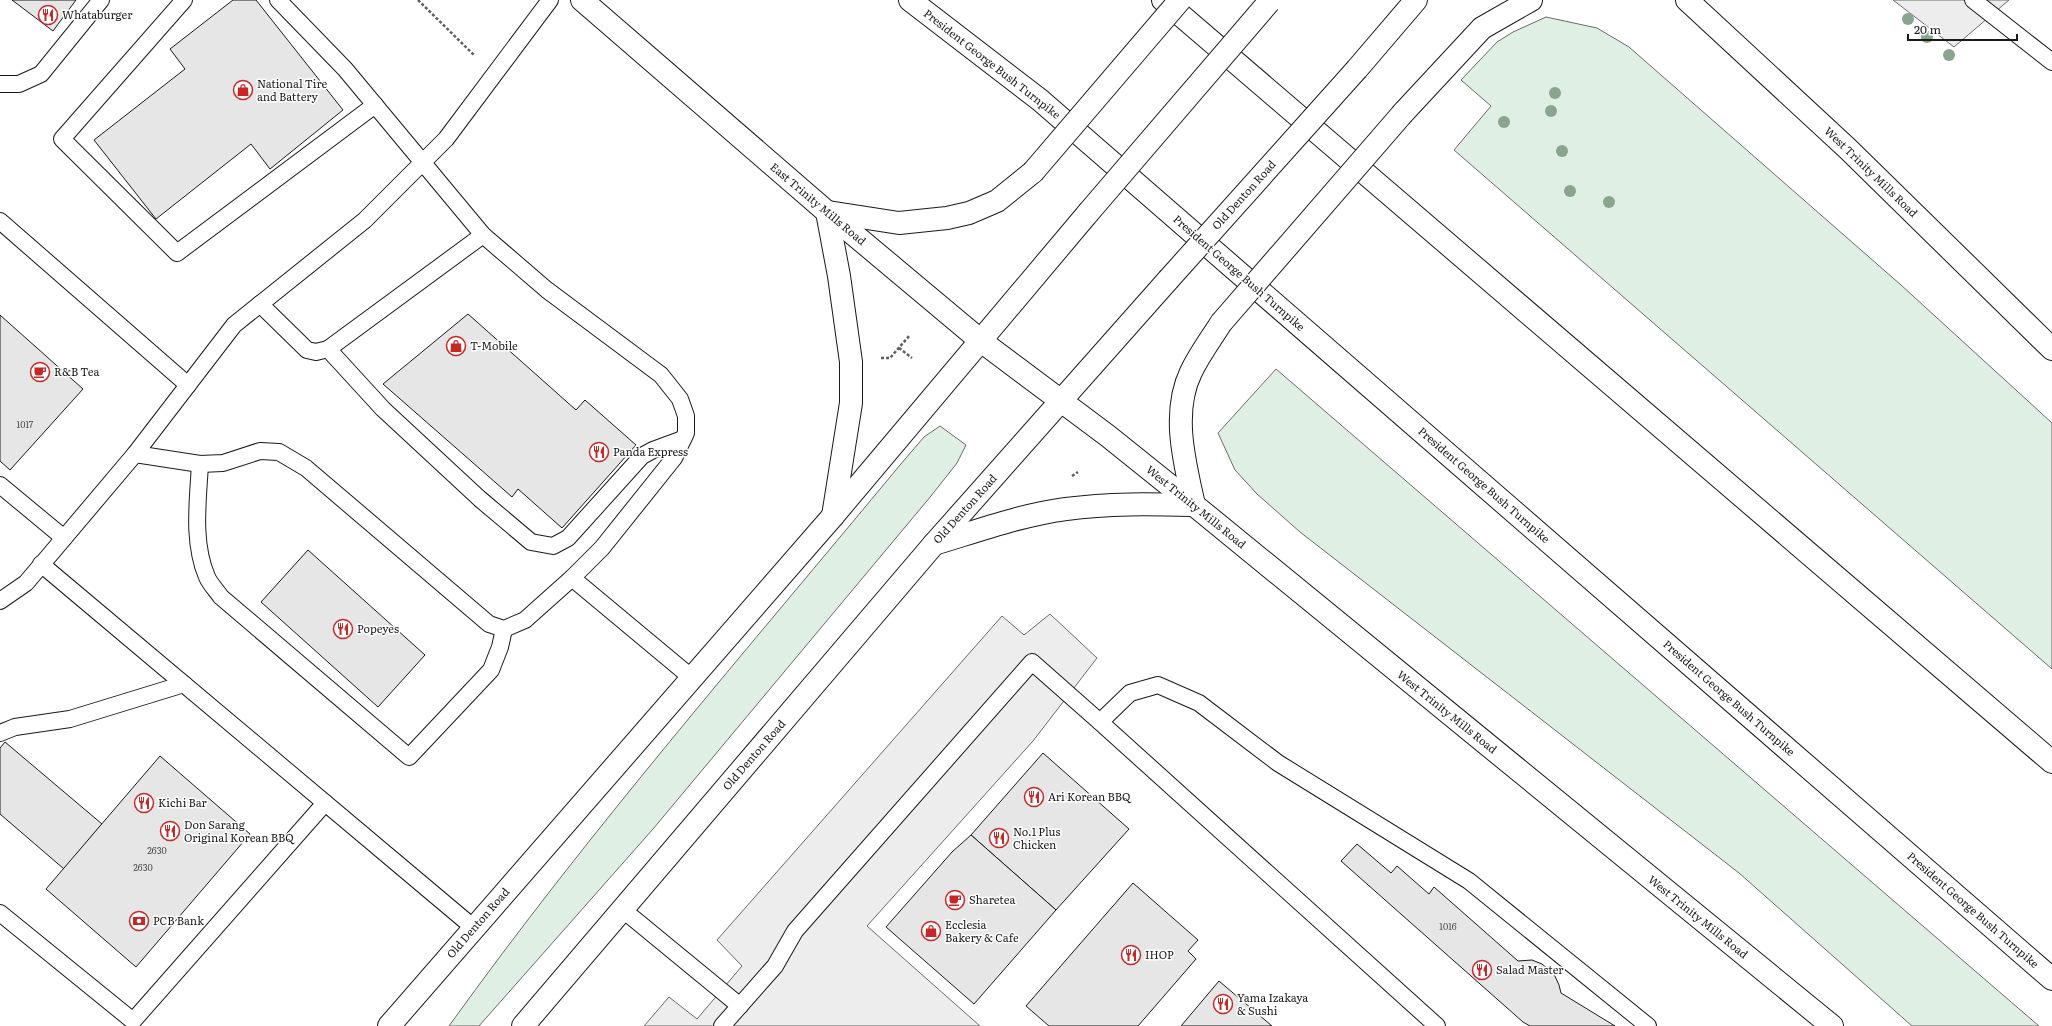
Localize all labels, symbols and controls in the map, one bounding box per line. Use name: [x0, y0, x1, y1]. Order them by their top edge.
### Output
restaurant icon: Whataburger: [37, 4, 59, 26]
street label: President George Bush Turnpike: [921, 5, 1065, 122]
place label: Whataburger: [62, 6, 133, 22]
scale bar: [1908, 16, 2017, 42]
text: 20 m: [1914, 20, 1941, 38]
place label: National Tire and Battery: [257, 75, 328, 104]
shop icon: National Tire and Battery: [232, 79, 254, 101]
street label: West Trinity Mills Road: [1821, 122, 1922, 220]
street label: Old Denton Road: [1208, 156, 1279, 233]
street label: East Trinity Mills Road: [767, 158, 870, 248]
street label: President George Bush Turnpike: [1170, 211, 1309, 334]
shop icon: T-Mobile: [445, 335, 467, 357]
place label: T-Mobile: [470, 337, 518, 353]
cafe icon: R&B Tea: [29, 361, 51, 383]
place label: R&B Tea: [54, 363, 99, 379]
house number: 1017: [17, 417, 34, 431]
street label: President George Bush Turnpike: [1415, 423, 1554, 546]
restaurant icon: Panda Express: [588, 441, 610, 463]
place label: Panda Express: [613, 443, 688, 459]
street label: West Trinity Mills Road: [1143, 461, 1250, 552]
street label: Old Denton Road: [929, 470, 1000, 547]
restaurant icon: Popeyes: [332, 618, 354, 640]
place label: Popeyes: [357, 620, 399, 636]
street label: President George Bush Turnpike: [1660, 636, 1799, 759]
street label: West Trinity Mills Road: [1394, 666, 1501, 757]
street label: Old Denton Road: [718, 715, 789, 793]
restaurant icon: Ari Korean BBQ: [1023, 786, 1045, 808]
place label: Ari Korean BBQ: [1048, 788, 1132, 804]
restaurant icon: Kichi Bar: [133, 792, 155, 814]
place label: Kichi Bar: [158, 794, 208, 810]
place label: Don Sarang Original Korean BBQ: [184, 816, 295, 845]
restaurant icon: Don Sarang Original Korean BBQ: [159, 820, 181, 842]
place label: No.1 Plus Chicken: [1013, 823, 1060, 852]
restaurant icon: No.1 Plus Chicken: [988, 827, 1010, 849]
house number: 2630: [147, 843, 167, 857]
street label: President George Bush Turnpike: [1904, 848, 2043, 971]
house number: 2630: [133, 860, 153, 874]
street label: West Trinity Mills Road: [1645, 871, 1752, 962]
street label: Old Denton Road: [442, 883, 513, 961]
cafe icon: Sharetea: [944, 889, 966, 911]
place label: Sharetea: [969, 891, 1015, 907]
bank icon: PCB Bank: [128, 910, 150, 932]
place label: PCB Bank: [153, 912, 204, 928]
place label: Ecclesia Bakery & Cafe: [945, 916, 1019, 945]
house number: 1016: [1439, 919, 1457, 933]
shop icon: Ecclesia Bakery & Cafe: [920, 920, 942, 942]
restaurant icon: IHOP: [1120, 944, 1142, 966]
place label: IHOP: [1145, 946, 1174, 962]
restaurant icon: Salad Master: [1471, 959, 1493, 981]
place label: Salad Master: [1496, 961, 1564, 977]
place label: Yama Izakaya & Sushi: [1237, 989, 1308, 1018]
restaurant icon: Yama Izakaya & Sushi: [1212, 993, 1234, 1015]

